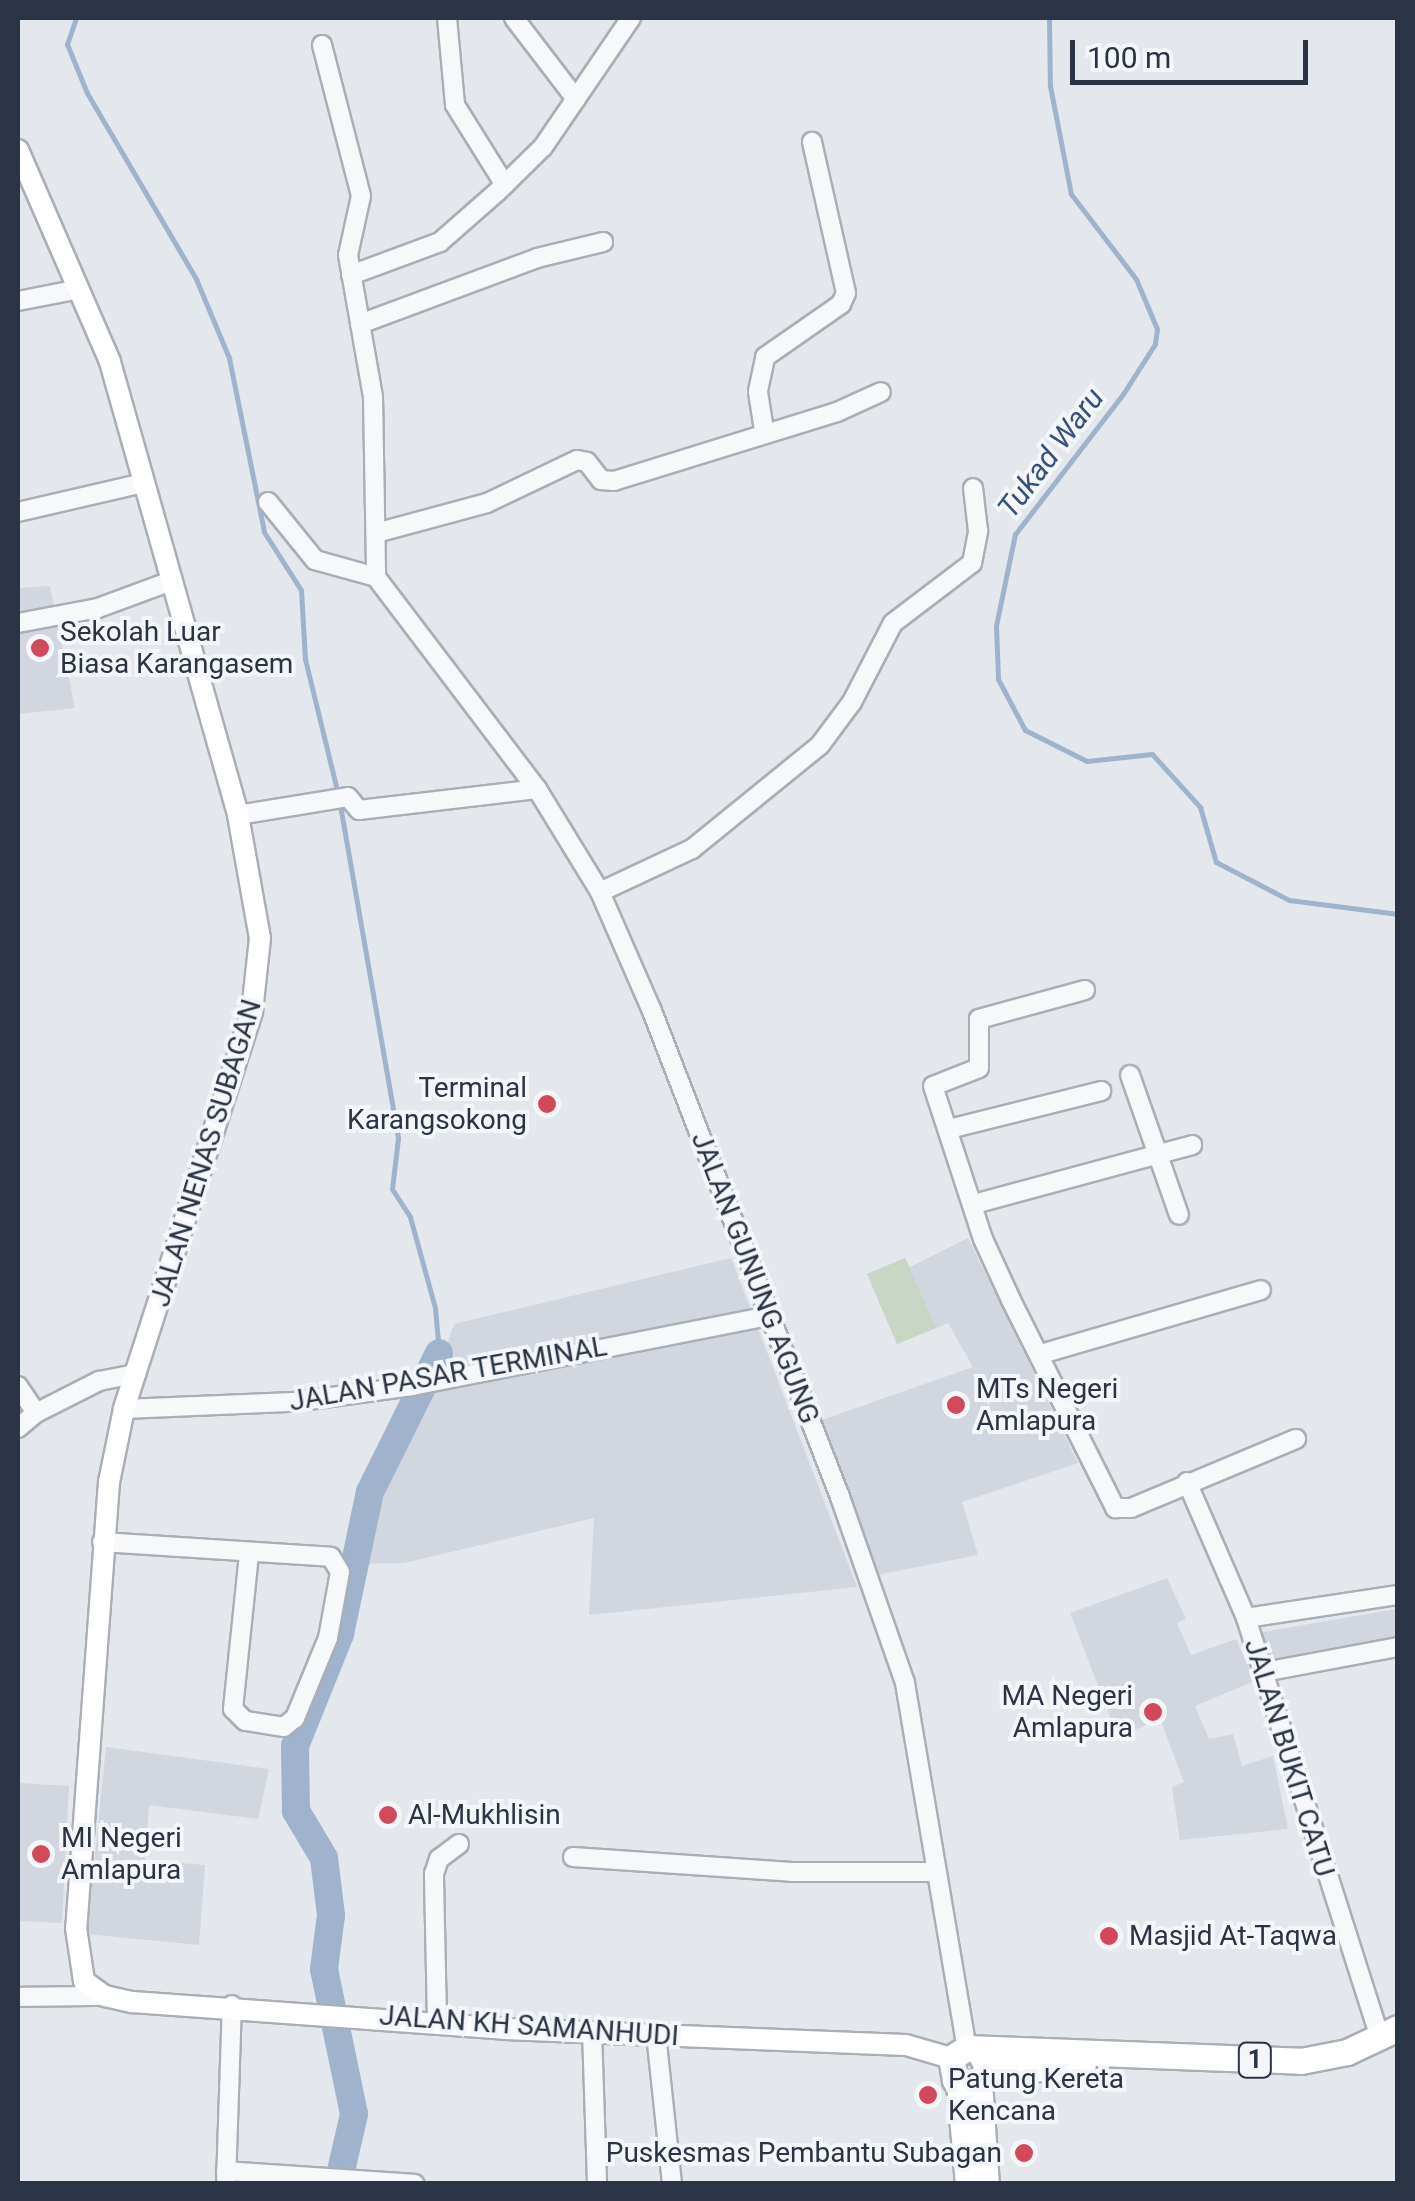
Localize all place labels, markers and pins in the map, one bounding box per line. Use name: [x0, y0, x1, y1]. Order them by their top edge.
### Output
place label: Sekolah Luar Biasa Karangasem: [60, 615, 293, 681]
marker: Sekolah Luar Biasa Karangasem: [29, 637, 51, 659]
place label: Terminal Karangsokong: [347, 1071, 527, 1137]
marker: Terminal Karangsokong: [536, 1093, 558, 1115]
place label: MTs Negeri Amlapura: [976, 1372, 1118, 1438]
marker: MTs Negeri Amlapura: [945, 1394, 967, 1416]
place label: MA Negeri Amlapura: [1001, 1679, 1133, 1745]
marker: MA Negeri Amlapura: [1142, 1701, 1164, 1723]
place label: Al-Mukhlisin: [408, 1798, 561, 1832]
marker: Al-Mukhlisin: [377, 1804, 399, 1826]
place label: MI Negeri Amlapura: [61, 1821, 182, 1887]
marker: MI Negeri Amlapura: [30, 1843, 52, 1865]
place label: Masjid At-Taqwa: [1129, 1919, 1337, 1953]
marker: Masjid At-Taqwa: [1098, 1925, 1120, 1947]
place label: Patung Kereta Kencana: [948, 2062, 1124, 2128]
marker: Patung Kereta Kencana: [917, 2084, 939, 2106]
place label: Puskesmas Pembantu Subagan: [606, 2136, 1002, 2170]
marker: Puskesmas Pembantu Subagan: [1011, 2140, 1037, 2166]

